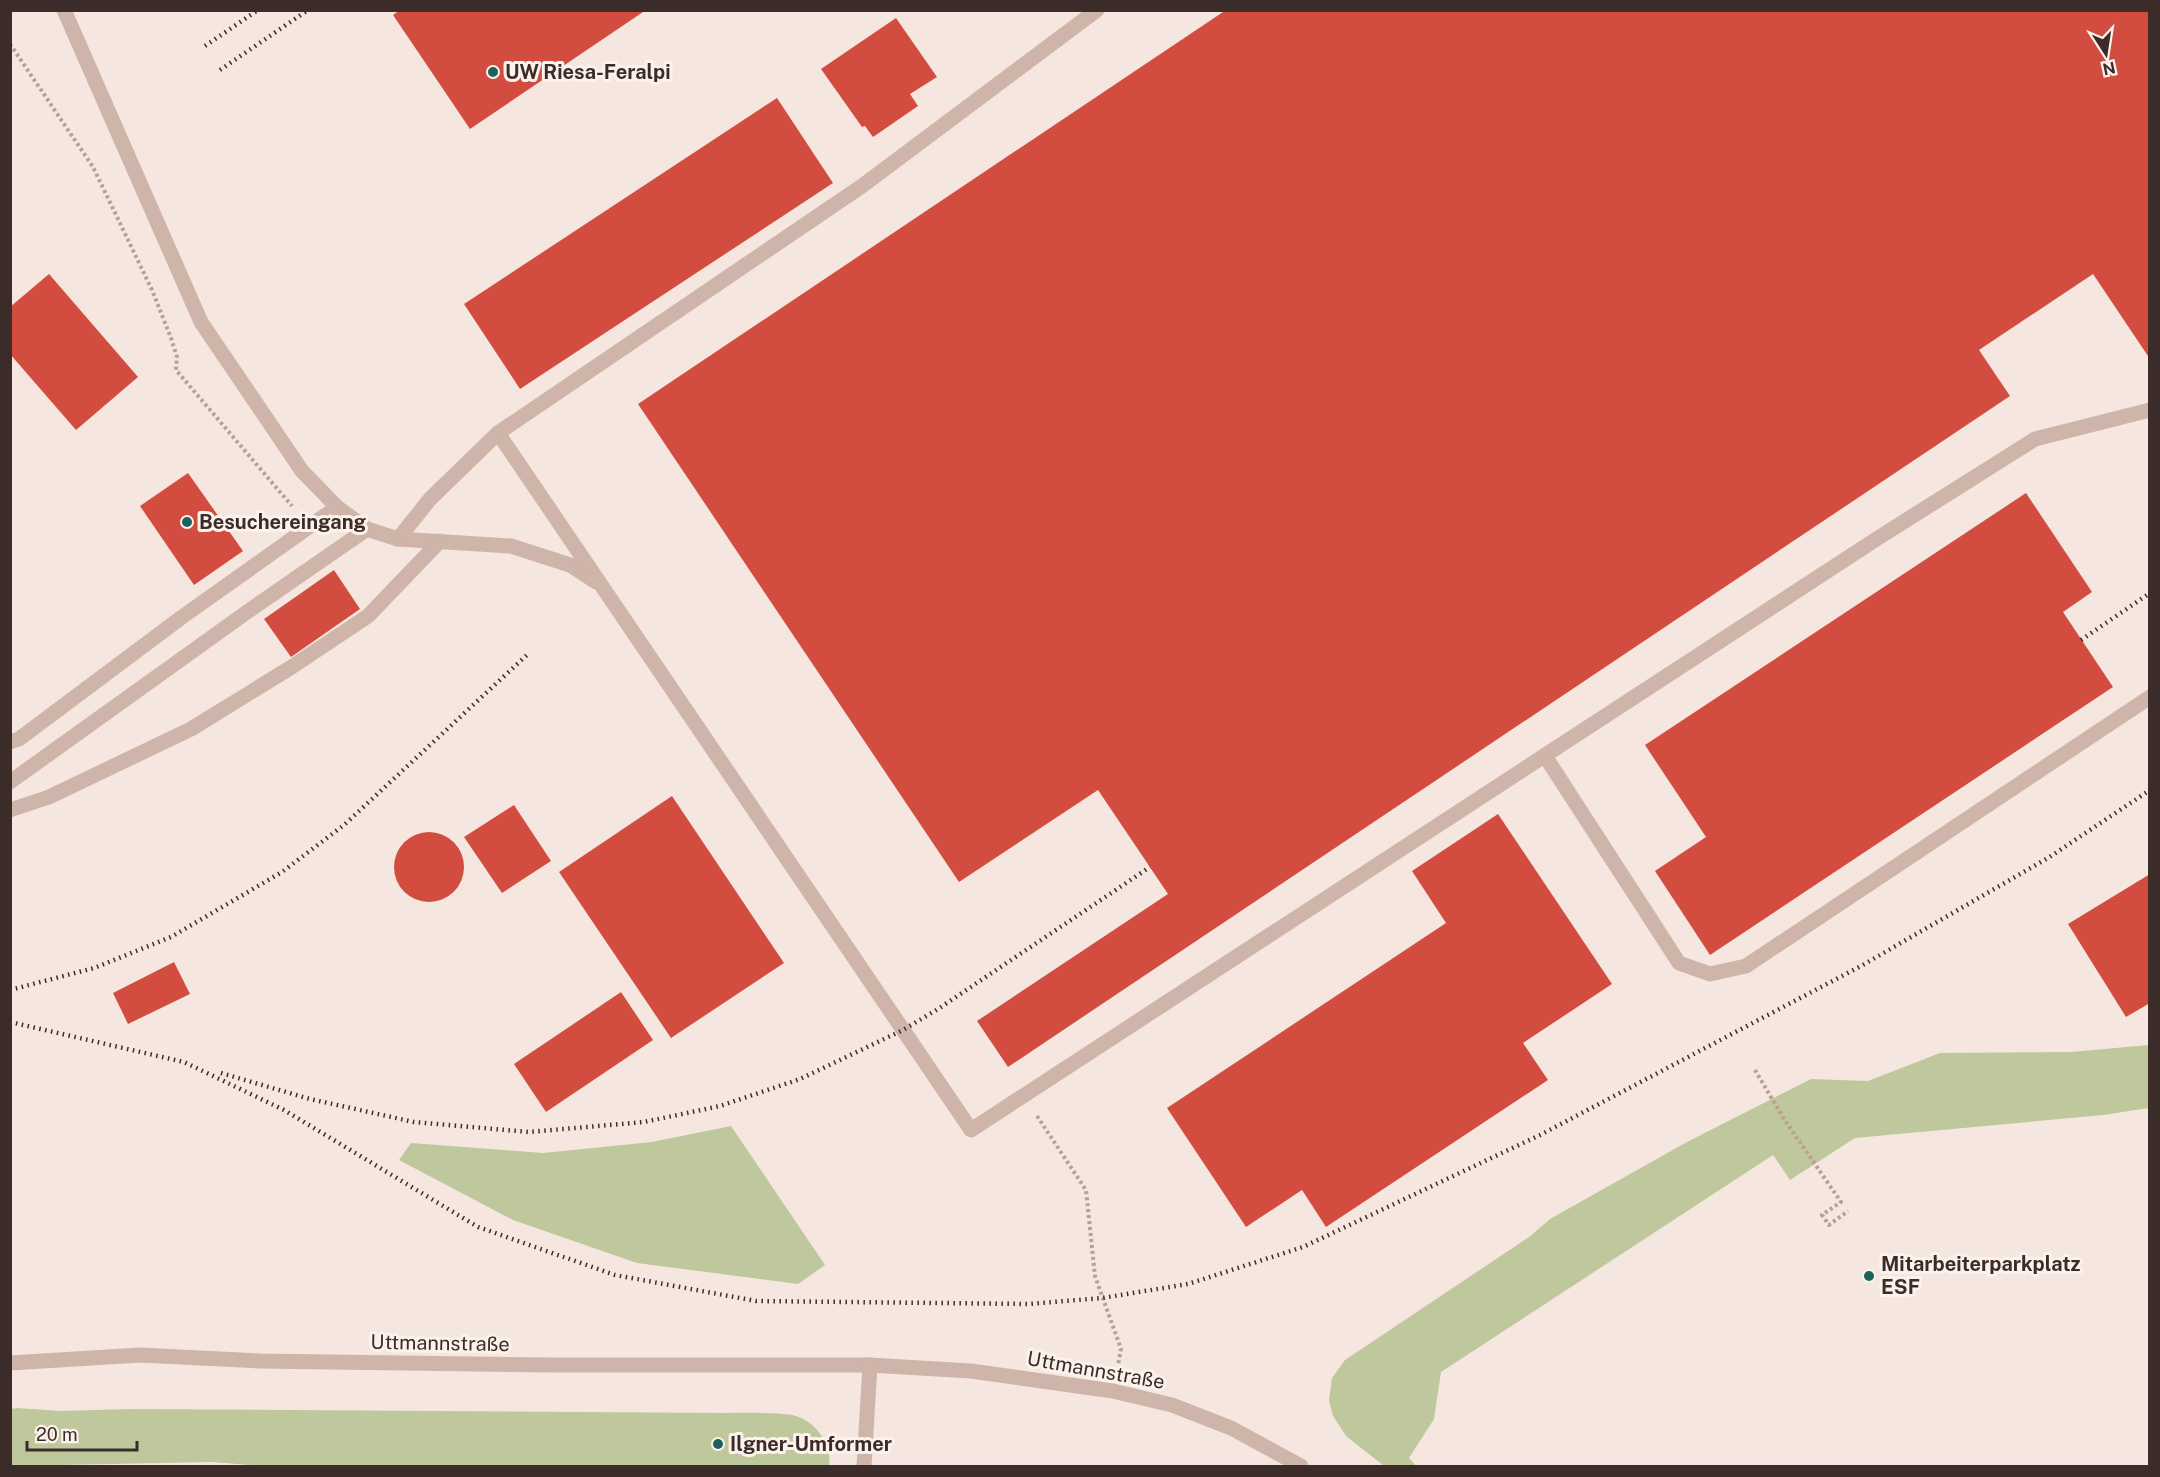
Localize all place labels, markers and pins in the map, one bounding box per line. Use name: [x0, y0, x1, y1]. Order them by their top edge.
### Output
place label: UW Riesa-Feralpi: [505, 60, 671, 84]
marker: UW Riesa-Feralpi: [486, 65, 500, 79]
place label: Besuchereingang: [199, 510, 366, 534]
marker: Besuchereingang: [180, 515, 194, 529]
place label: Mitarbeiterparkplatz ESF: [1881, 1252, 2080, 1299]
marker: Mitarbeiterparkplatz ESF: [1862, 1269, 1876, 1283]
place label: Ilgner-Umformer: [730, 1432, 892, 1456]
marker: Ilgner-Umformer: [711, 1437, 725, 1451]

